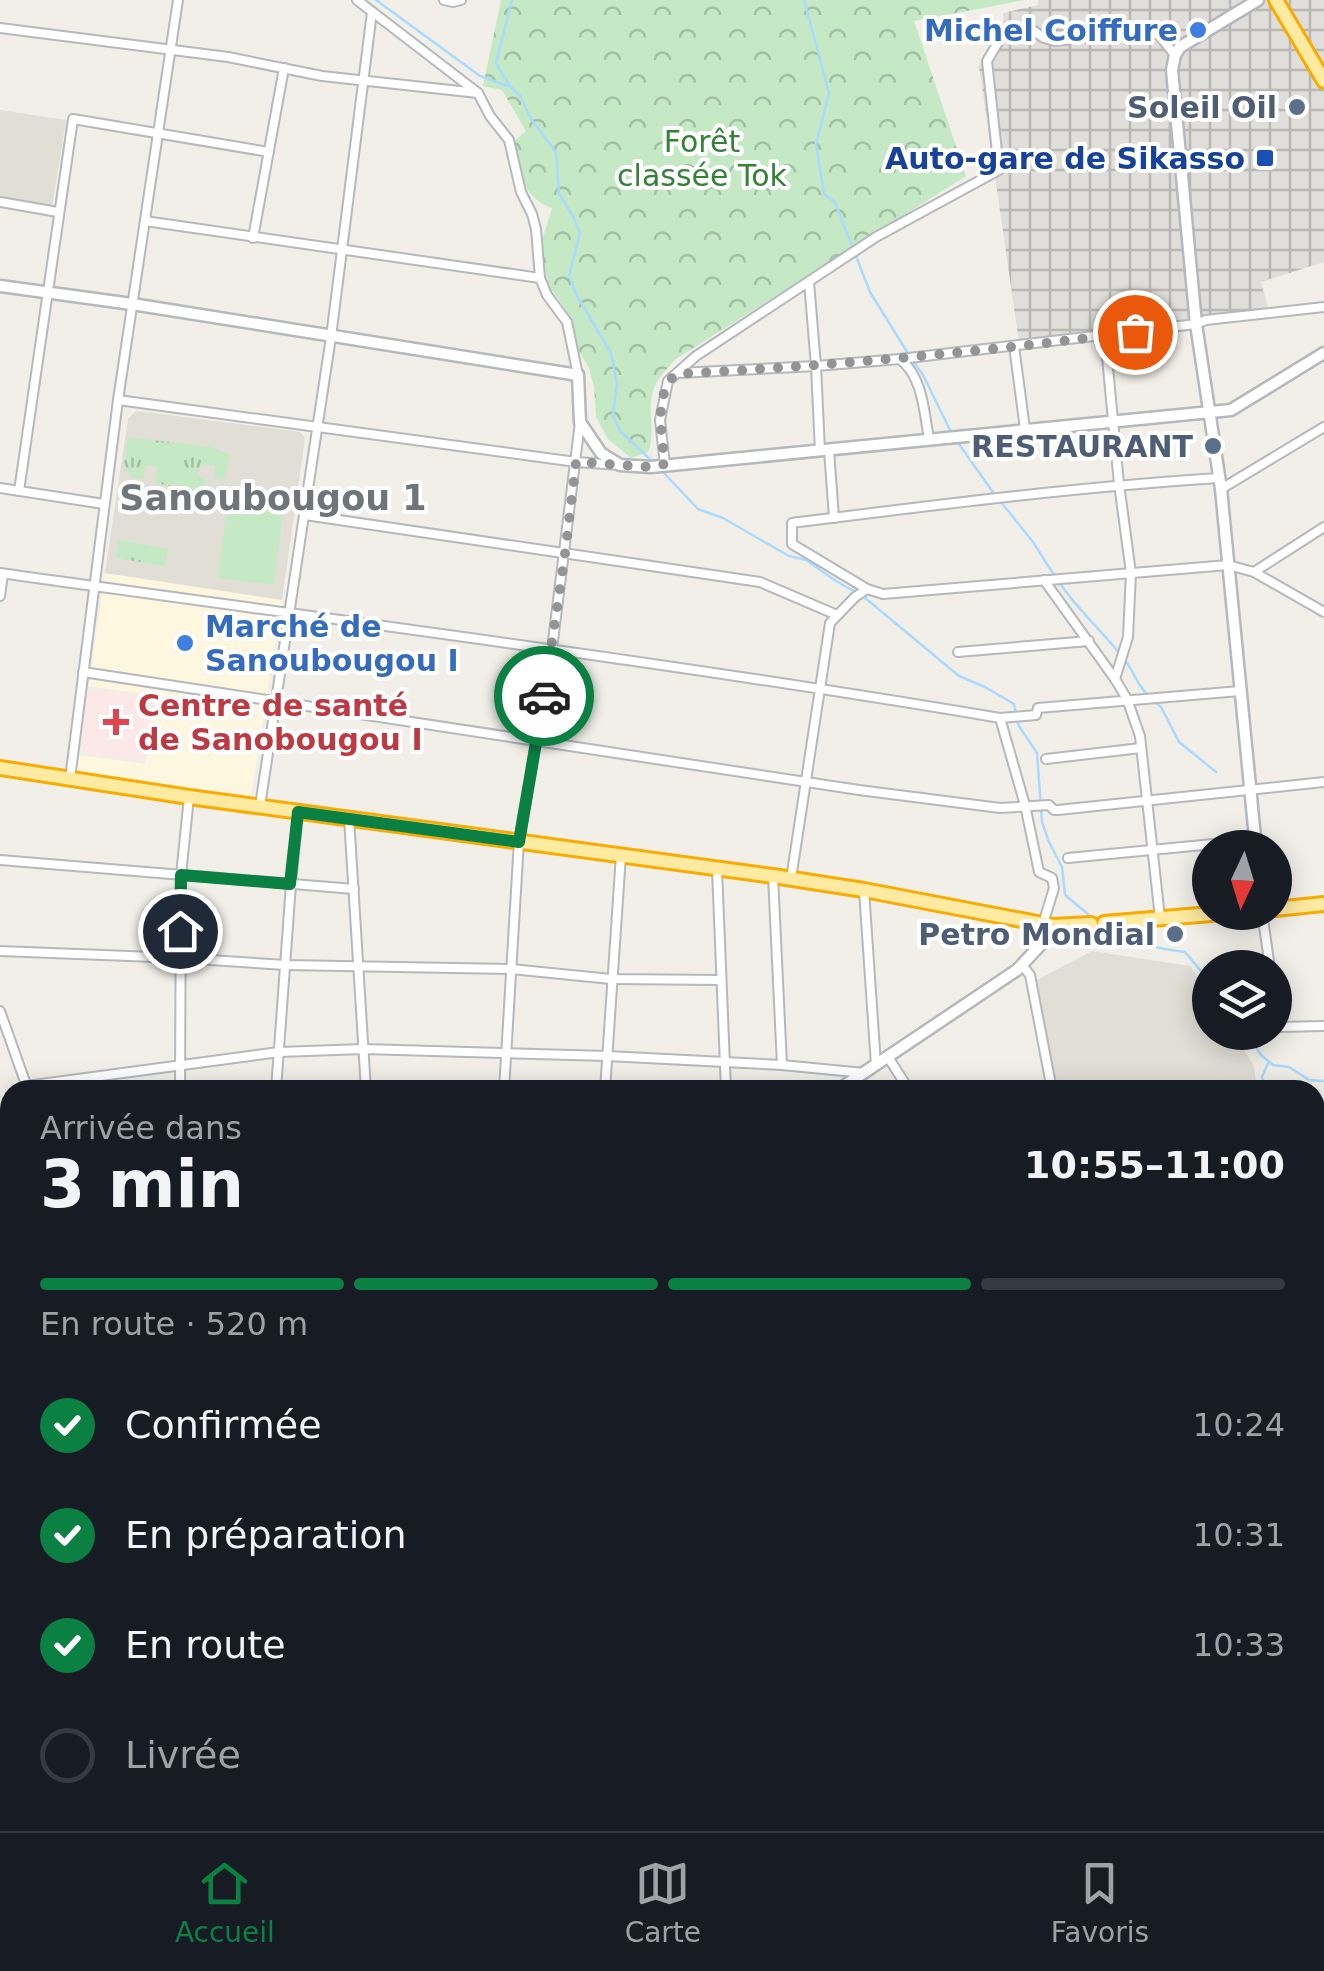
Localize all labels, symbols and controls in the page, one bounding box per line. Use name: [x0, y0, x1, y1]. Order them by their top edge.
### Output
place label: Michel Coiffure: [924, 13, 1178, 48]
marker: Michel Coiffure: [1187, 19, 1209, 41]
place label: Soleil Oil: [1127, 90, 1277, 125]
marker: Soleil Oil: [1286, 96, 1308, 118]
park label: Forêt classée Tok: [617, 124, 788, 193]
place label: Auto-gare de Sikasso: [885, 141, 1245, 176]
marker: Auto-gare de Sikasso: [1254, 147, 1276, 169]
pin: [1093, 290, 1178, 375]
icon: bag: [1108, 305, 1163, 360]
place label: RESTAURANT: [971, 429, 1194, 464]
marker: RESTAURANT: [1202, 435, 1224, 457]
district label: Sanoubougou 1: [119, 478, 427, 518]
place label: Marché de Sanoubougou I: [205, 609, 459, 678]
marker: Marché de Sanoubougou I: [174, 632, 196, 654]
courier: [494, 646, 594, 746]
icon: car: [517, 669, 572, 724]
place label: Centre de santé de Sanobougou I: [138, 688, 423, 757]
marker: Centre de santé de Sanobougou I: [103, 709, 129, 735]
north arrow: [1192, 830, 1292, 930]
map controls: [1192, 830, 1292, 1050]
pin: [138, 889, 223, 974]
icon: home: [153, 904, 208, 959]
place label: Petro Mondial: [918, 917, 1155, 952]
marker: Petro Mondial: [1164, 923, 1186, 945]
button: layers: [1192, 950, 1292, 1050]
text: Arrivée dans: [40, 1109, 242, 1147]
text: 10:55–11:00: [1024, 1143, 1285, 1187]
text: 3 min: [40, 1147, 244, 1222]
text: En route · 520 m: [40, 1305, 308, 1343]
icon: check: [40, 1398, 95, 1453]
text: Confirmée: [125, 1403, 322, 1447]
text: 10:24: [1193, 1406, 1285, 1444]
icon: check: [40, 1508, 95, 1563]
text: En préparation: [125, 1513, 407, 1557]
text: 10:31: [1193, 1516, 1285, 1554]
icon: check: [40, 1618, 95, 1673]
text: En route: [125, 1623, 286, 1667]
text: 10:33: [1193, 1626, 1285, 1664]
text: Livrée: [125, 1733, 241, 1777]
tab: Accueil: [175, 1856, 275, 1949]
tab: Carte: [625, 1856, 701, 1949]
tab: Favoris: [1051, 1856, 1149, 1949]

